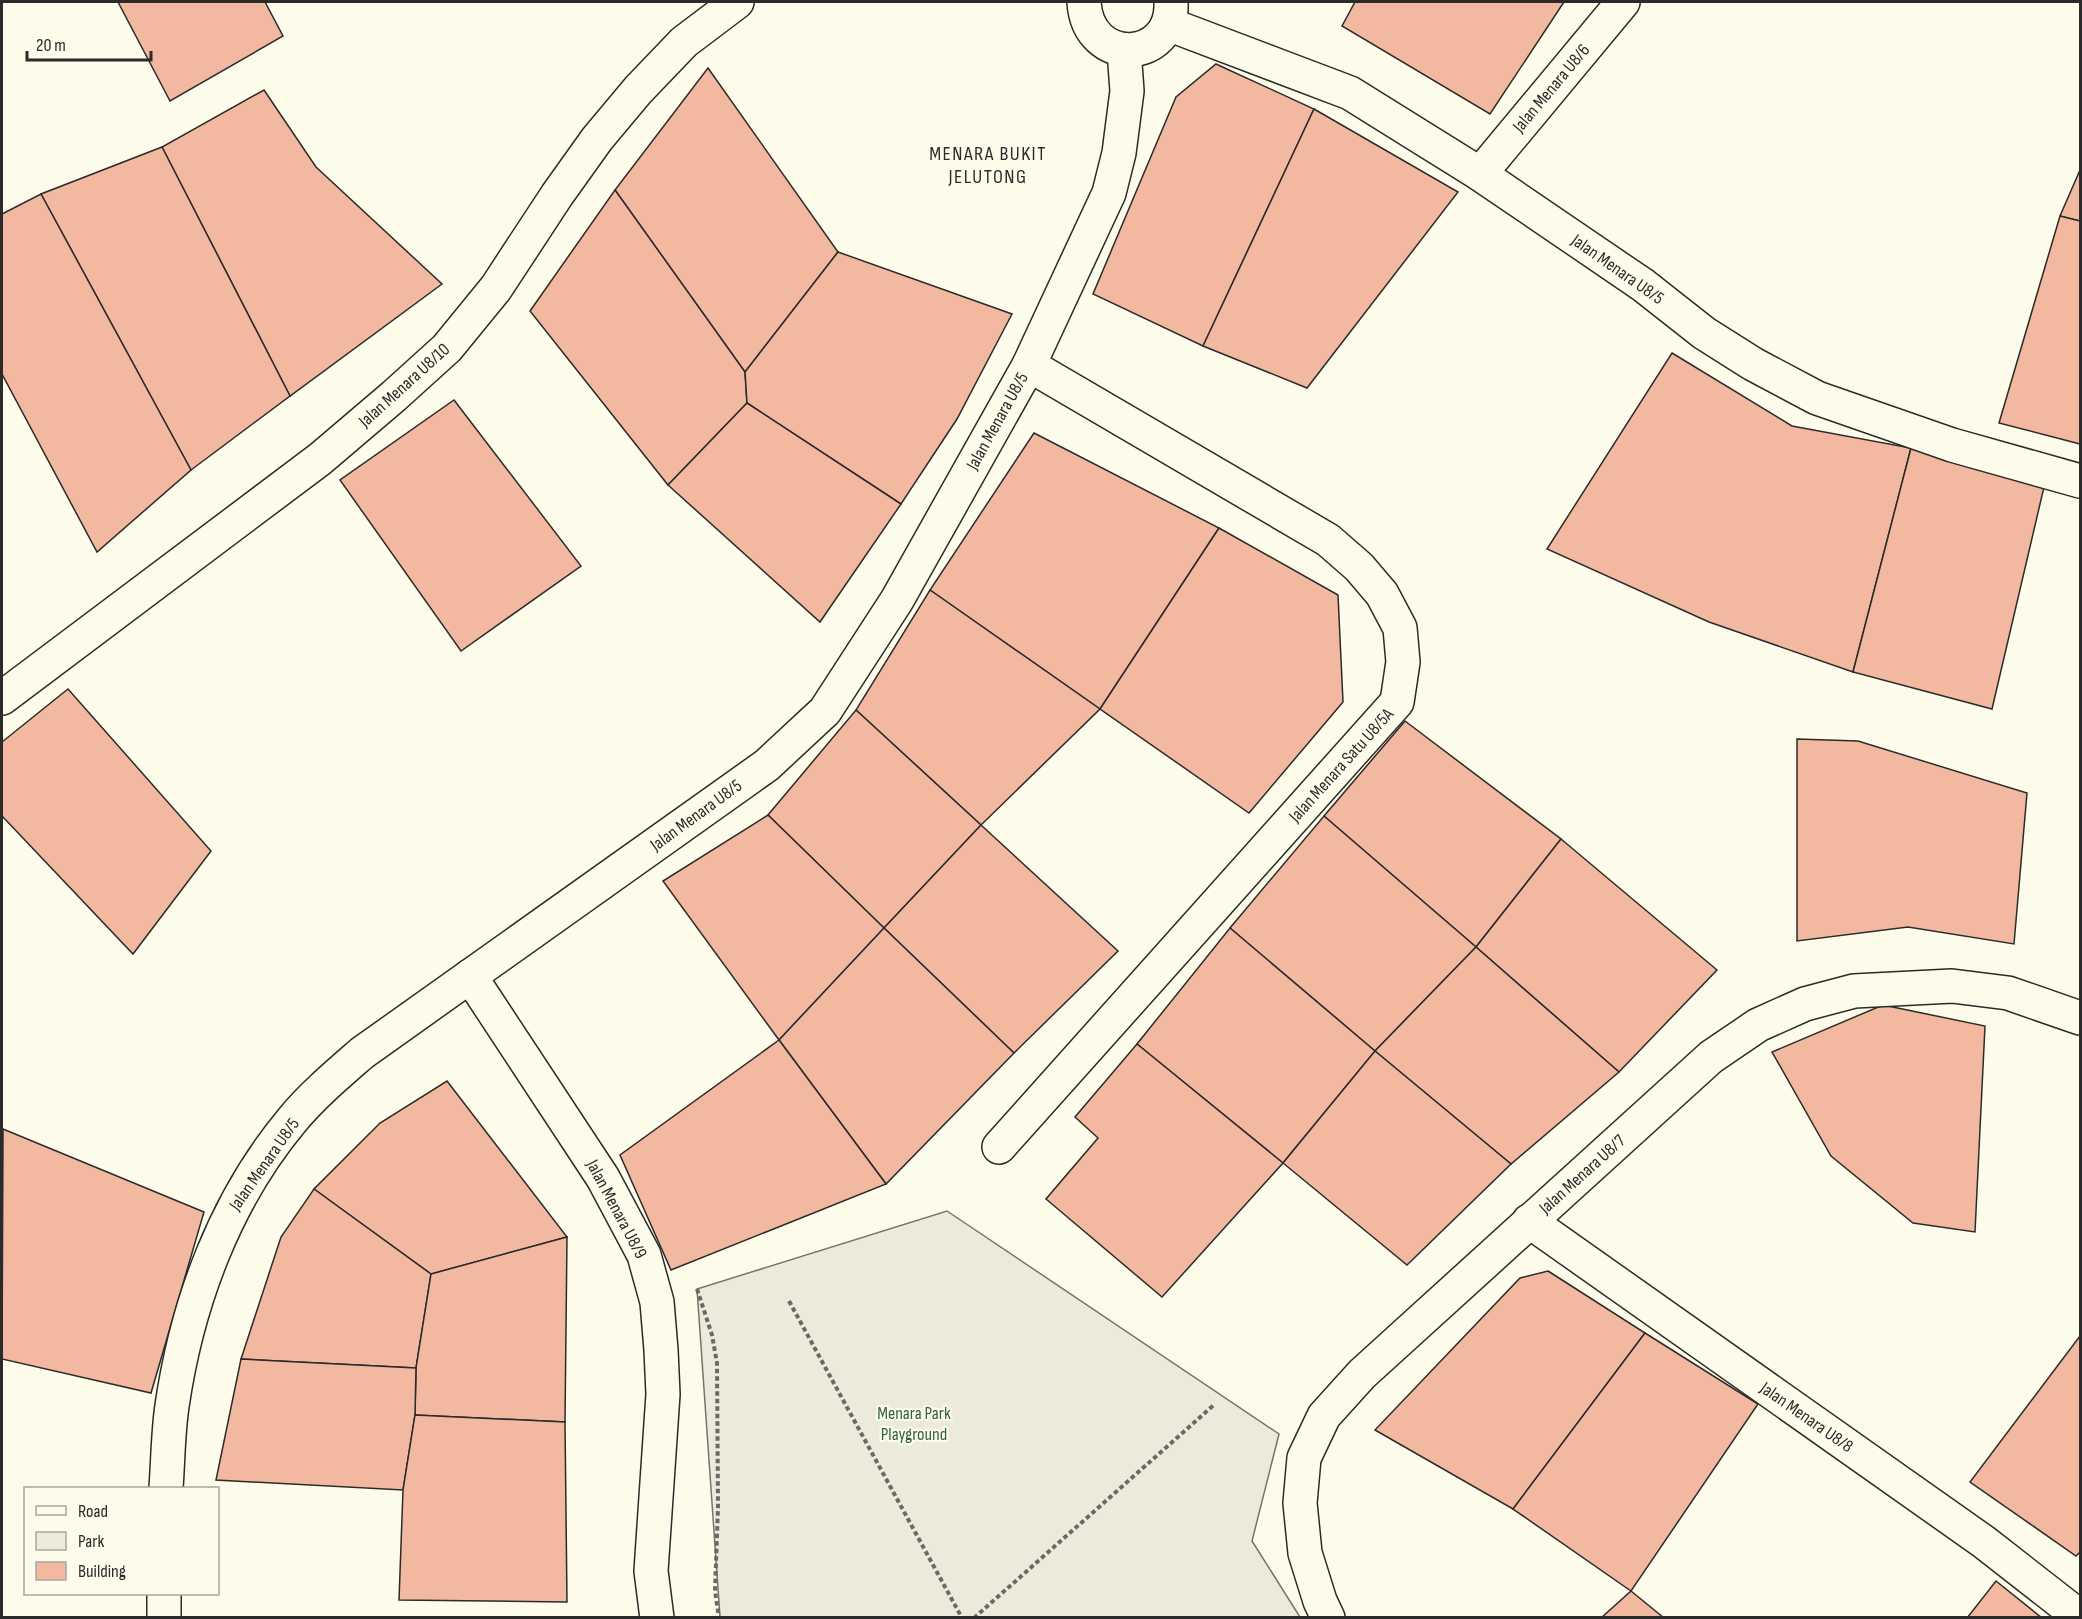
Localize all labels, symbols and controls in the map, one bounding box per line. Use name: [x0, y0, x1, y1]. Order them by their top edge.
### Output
scale bar: [27, 24, 152, 62]
text: 20 m: [36, 35, 66, 56]
street label: Jalan Menara U8/6: [1508, 40, 1594, 137]
district label: MENARA BUKIT JELUTONG: [929, 142, 1047, 189]
street label: Jalan Menara U8/5: [1567, 229, 1668, 309]
street label: Jalan Menara U8/10: [354, 339, 454, 432]
street label: Jalan Menara U8/5: [962, 369, 1033, 474]
street label: Jalan Menara Satu U8/5A: [1284, 704, 1398, 827]
street label: Jalan Menara U8/5: [646, 775, 746, 856]
street label: Jalan Menara U8/5: [224, 1114, 304, 1215]
street label: Jalan Menara U8/7: [1534, 1130, 1630, 1219]
street label: Jalan Menara U8/9: [581, 1155, 651, 1262]
street label: Jalan Menara U8/8: [1755, 1377, 1857, 1457]
park label: Menara Park Playground: [877, 1403, 951, 1445]
legend: [24, 1487, 219, 1595]
text: Road: [78, 1501, 108, 1522]
text: Park: [78, 1531, 104, 1552]
text: Building: [78, 1561, 126, 1582]

